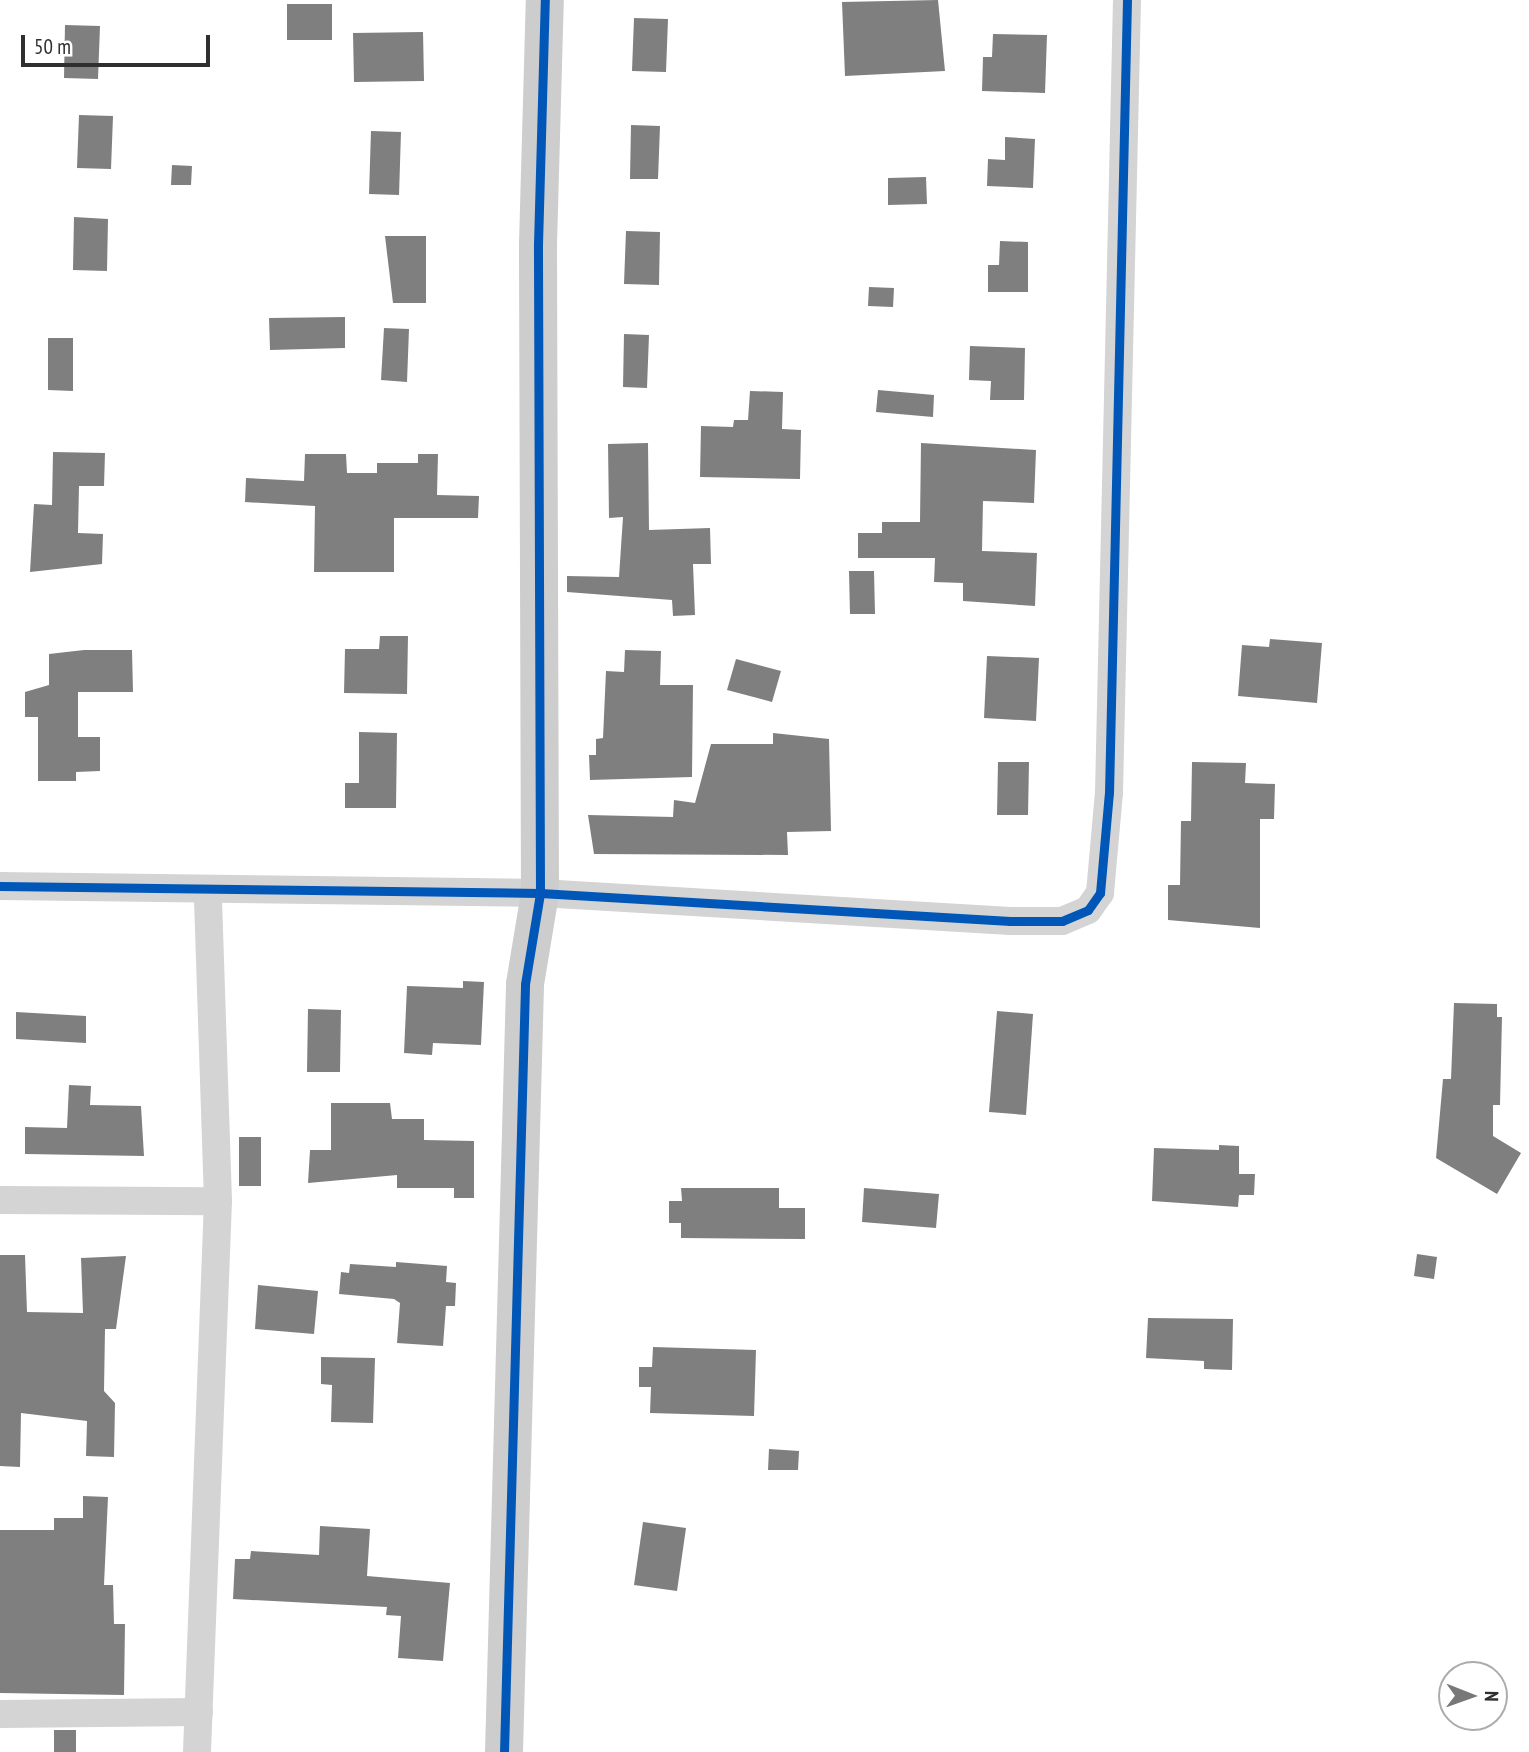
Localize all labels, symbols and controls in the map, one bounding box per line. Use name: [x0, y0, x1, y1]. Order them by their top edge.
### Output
scale bar: [24, 21, 214, 65]
text: 50 m: [34, 33, 71, 60]
north arrow: [1438, 1661, 1508, 1731]
text: N: [1480, 1691, 1504, 1702]

